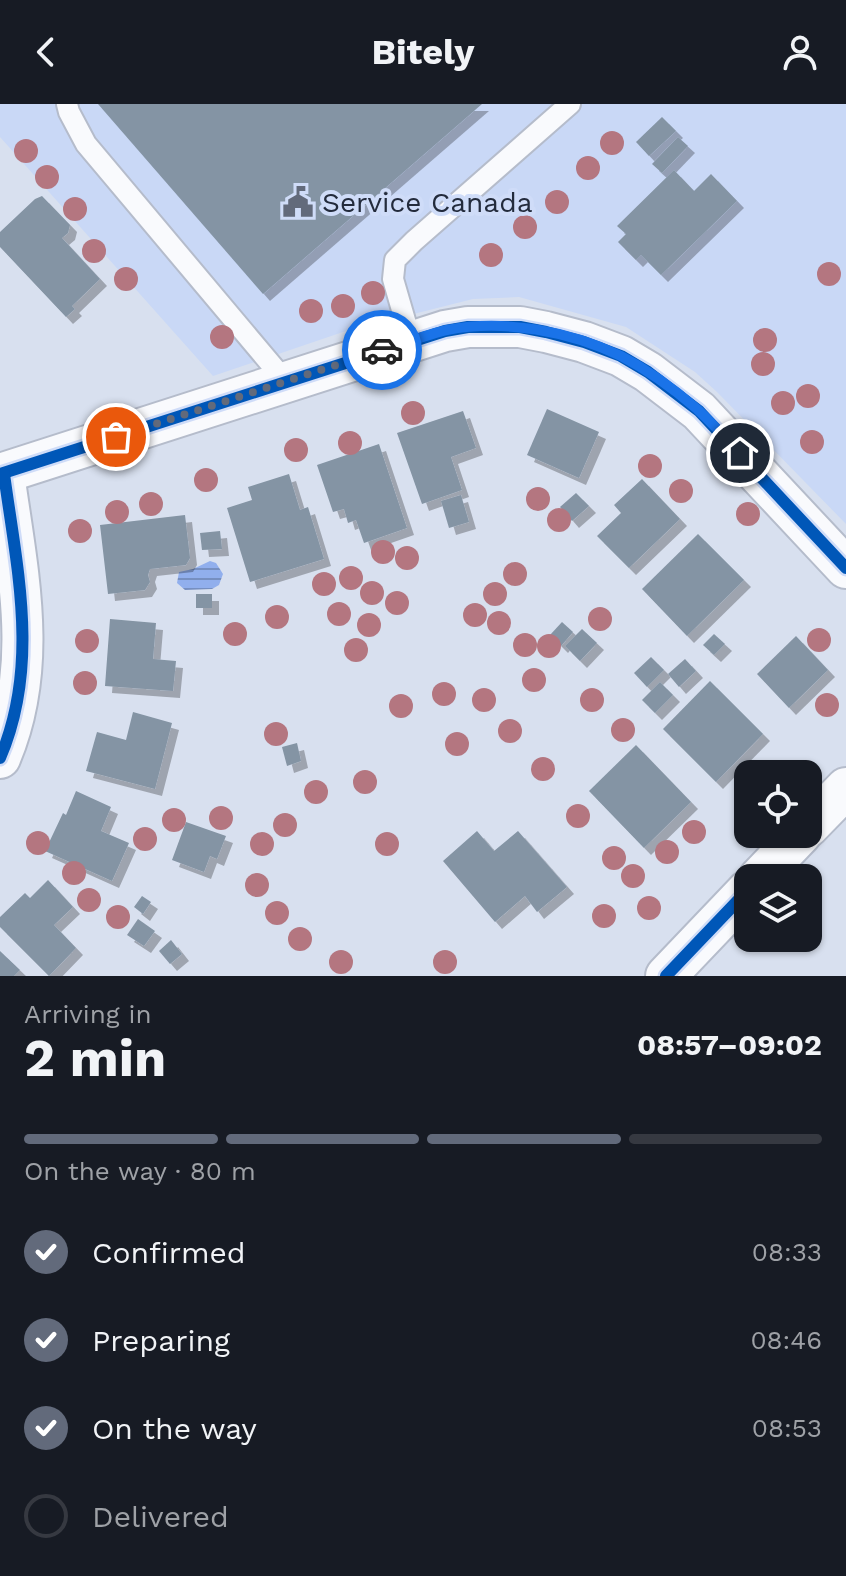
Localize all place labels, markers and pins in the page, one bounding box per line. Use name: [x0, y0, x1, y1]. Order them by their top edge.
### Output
public building icon: Service Canada: [281, 185, 315, 219]
place label: Service Canada: [322, 186, 533, 219]
pin: [82, 403, 150, 471]
pin: [706, 419, 774, 487]

